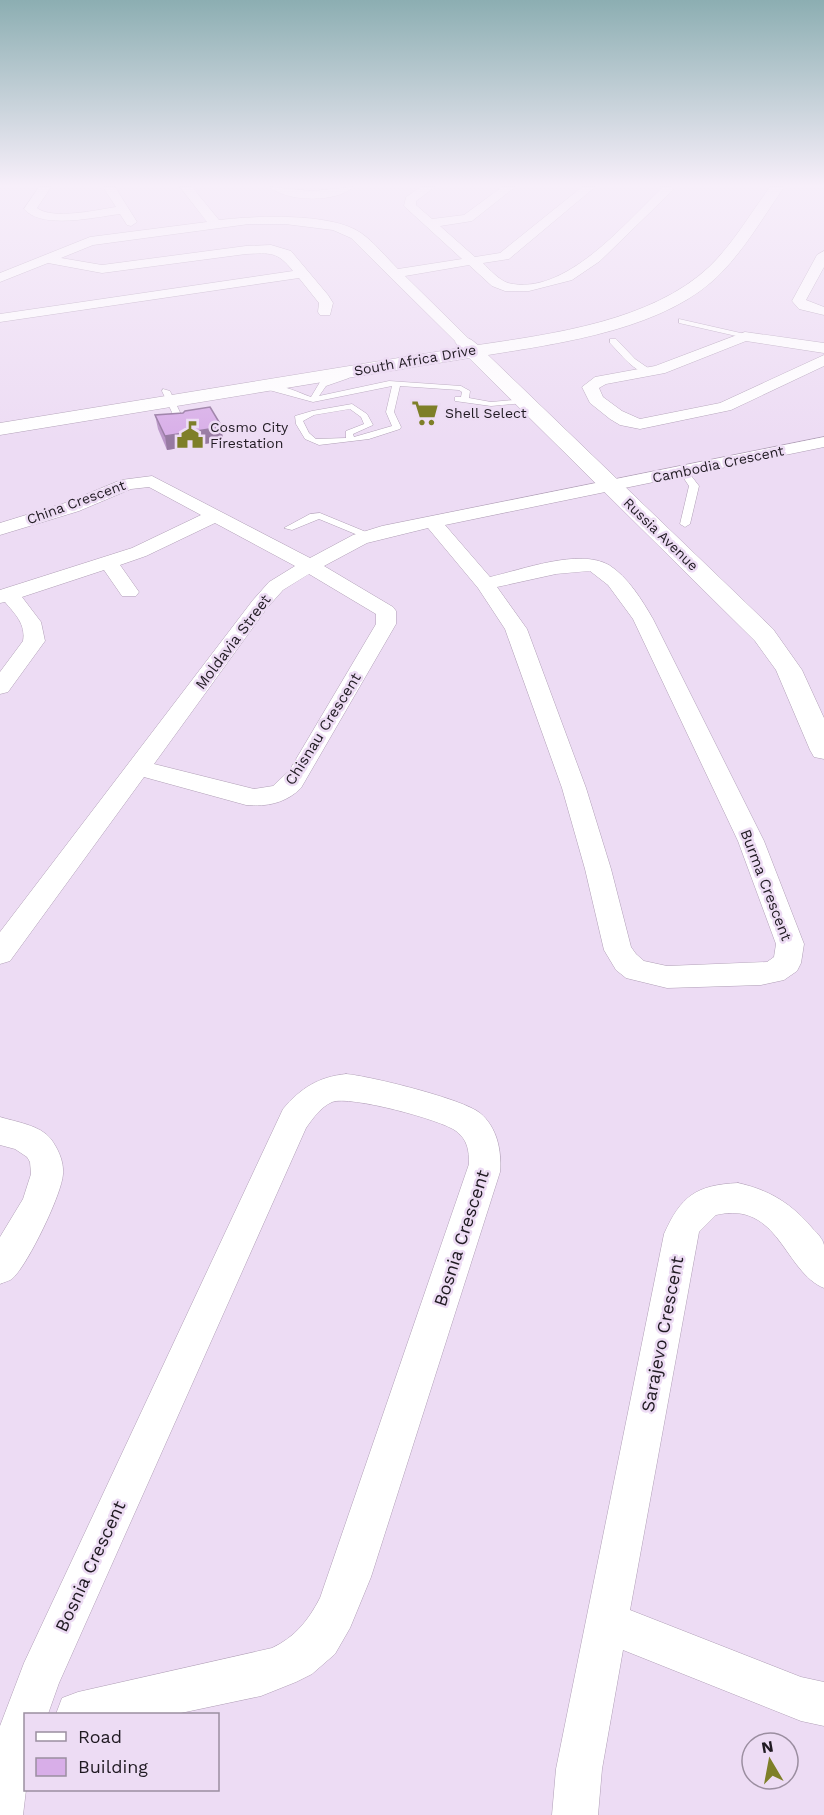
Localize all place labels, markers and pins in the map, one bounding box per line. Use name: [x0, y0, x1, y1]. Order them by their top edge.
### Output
supermarket icon: Shell Select: [410, 398, 440, 428]
place label: Shell Select: [445, 405, 527, 421]
place label: Cosmo City Firestation: [210, 419, 289, 451]
public building icon: Cosmo City Firestation: [175, 420, 205, 450]

